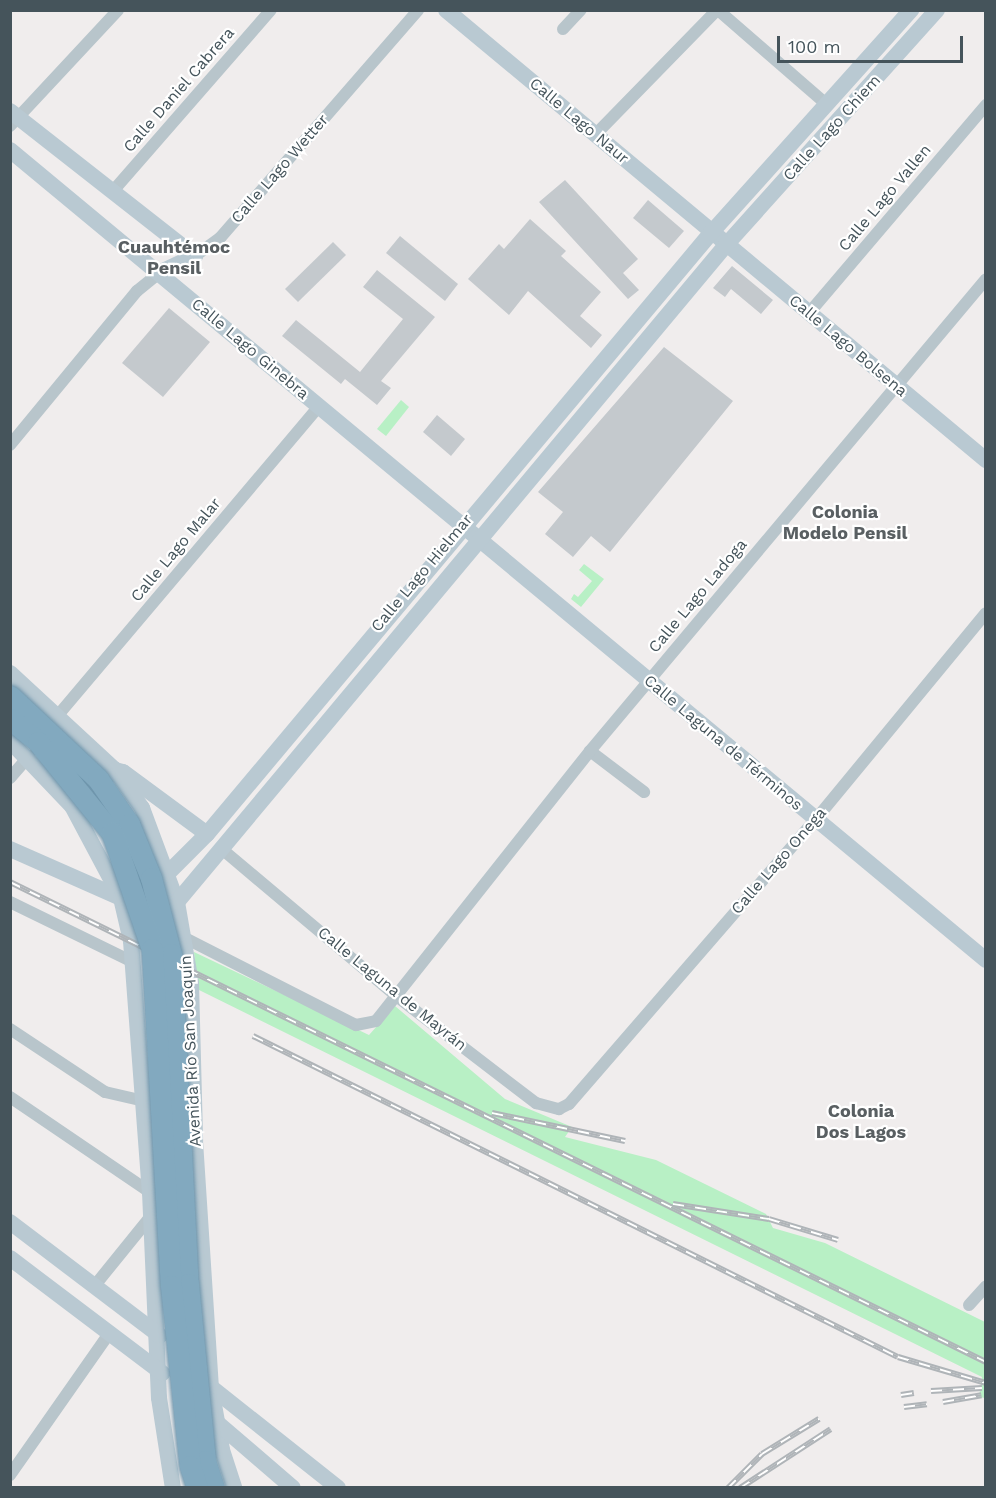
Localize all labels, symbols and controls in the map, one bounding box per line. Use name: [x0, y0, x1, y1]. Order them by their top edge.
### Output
street label: Calle Daniel Cabrera: [119, 23, 239, 157]
scale bar: [780, 24, 966, 62]
text: 100 m: [788, 36, 841, 57]
street label: Calle Lago Chiem: [779, 71, 885, 185]
street label: Calle Lago Naur: [525, 74, 633, 168]
street label: Calle Lago Wetter: [227, 110, 333, 228]
street label: Calle Lago Vallen: [835, 140, 935, 256]
district label: Cuauhtémoc Pensil: [118, 237, 230, 280]
street label: Calle Lago Bolsena: [785, 291, 911, 401]
street label: Calle Lago Ginebra: [187, 294, 313, 404]
street label: Calle Lago Malar: [127, 494, 225, 606]
district label: Colonia Modelo Pensil: [783, 502, 907, 544]
street label: Calle Lago Hielmar: [367, 510, 477, 636]
street label: Calle Lago Ladoga: [645, 535, 751, 657]
street label: Calle Laguna de Términos: [640, 671, 806, 815]
street label: Calle Lago Onega: [727, 804, 831, 918]
street label: Calle Laguna de Mayrán: [314, 923, 470, 1055]
street label: Avenida Río San Joaquín: [176, 954, 206, 1148]
district label: Colonia Dos Lagos: [816, 1101, 906, 1144]

